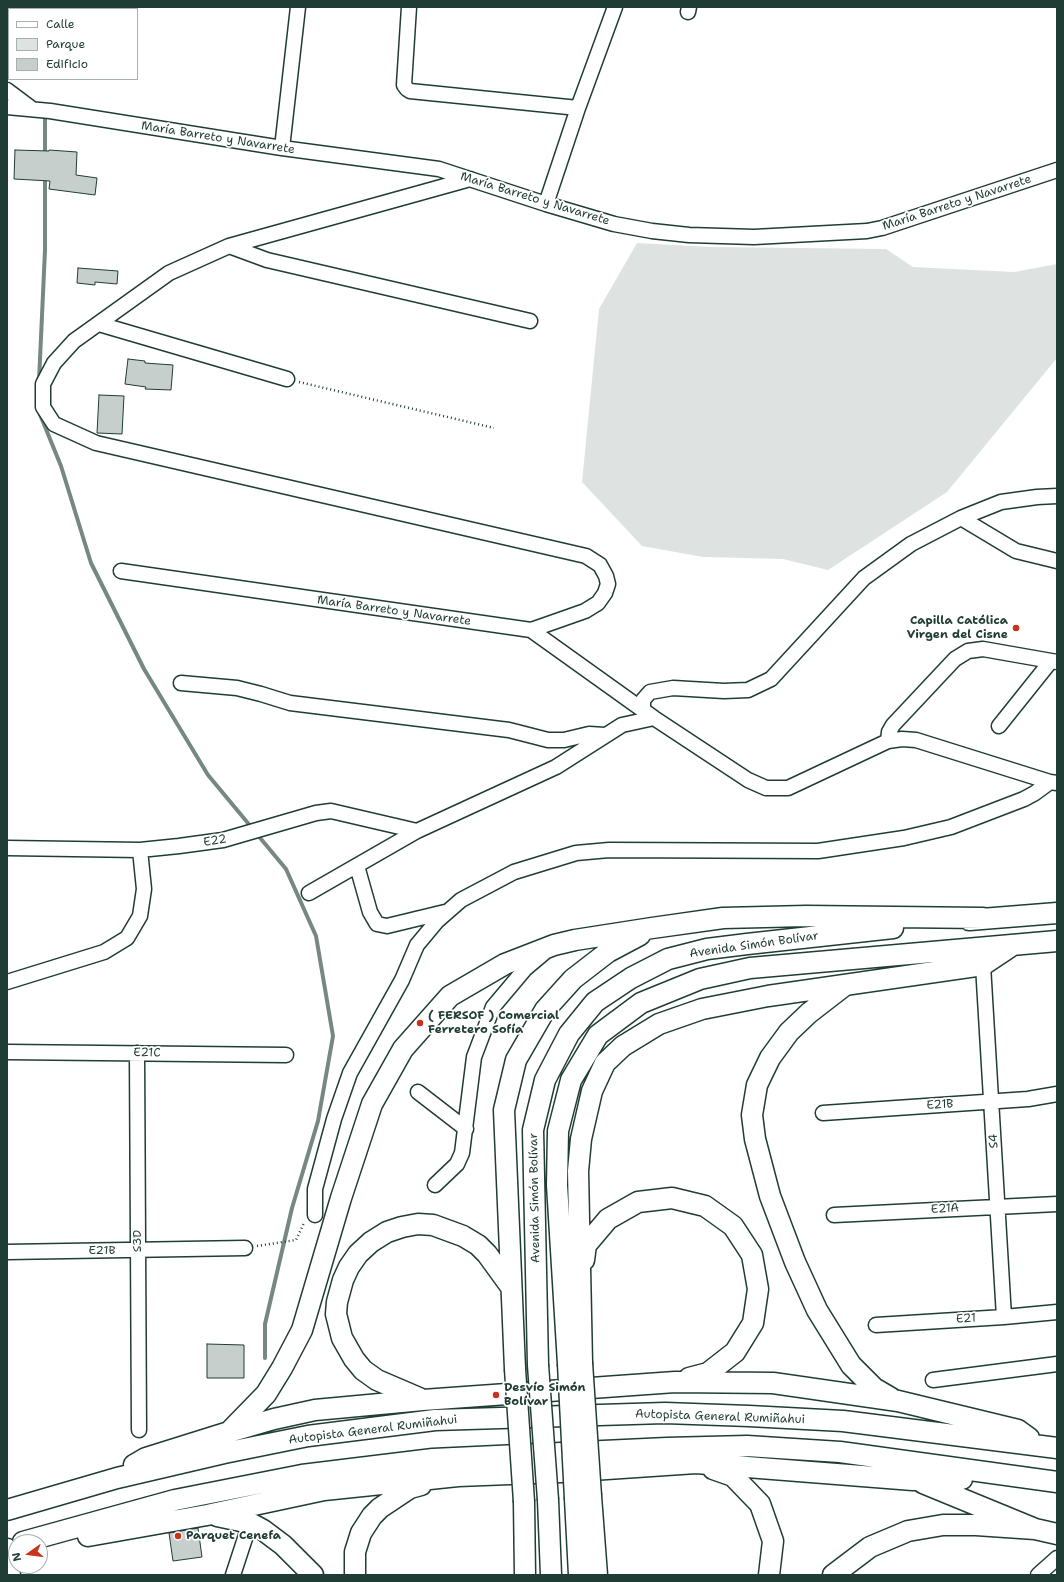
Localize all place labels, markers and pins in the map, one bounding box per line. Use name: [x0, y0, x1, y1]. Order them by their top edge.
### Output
place label: Capilla Católica Virgen del Cisne: [907, 614, 1008, 642]
marker: Capilla Católica Virgen del Cisne: [1011, 623, 1021, 633]
place label: ( FERSOF ) Comercial Ferretero Sofía: [428, 1009, 559, 1037]
marker: ( FERSOF ) Comercial Ferretero Sofía: [415, 1018, 425, 1028]
place label: Desvío Simón Bolívar: [504, 1381, 586, 1409]
marker: Desvío Simón Bolívar: [491, 1390, 501, 1400]
place label: Parquet Cenefa: [186, 1529, 281, 1543]
marker: Parquet Cenefa: [173, 1531, 183, 1541]

